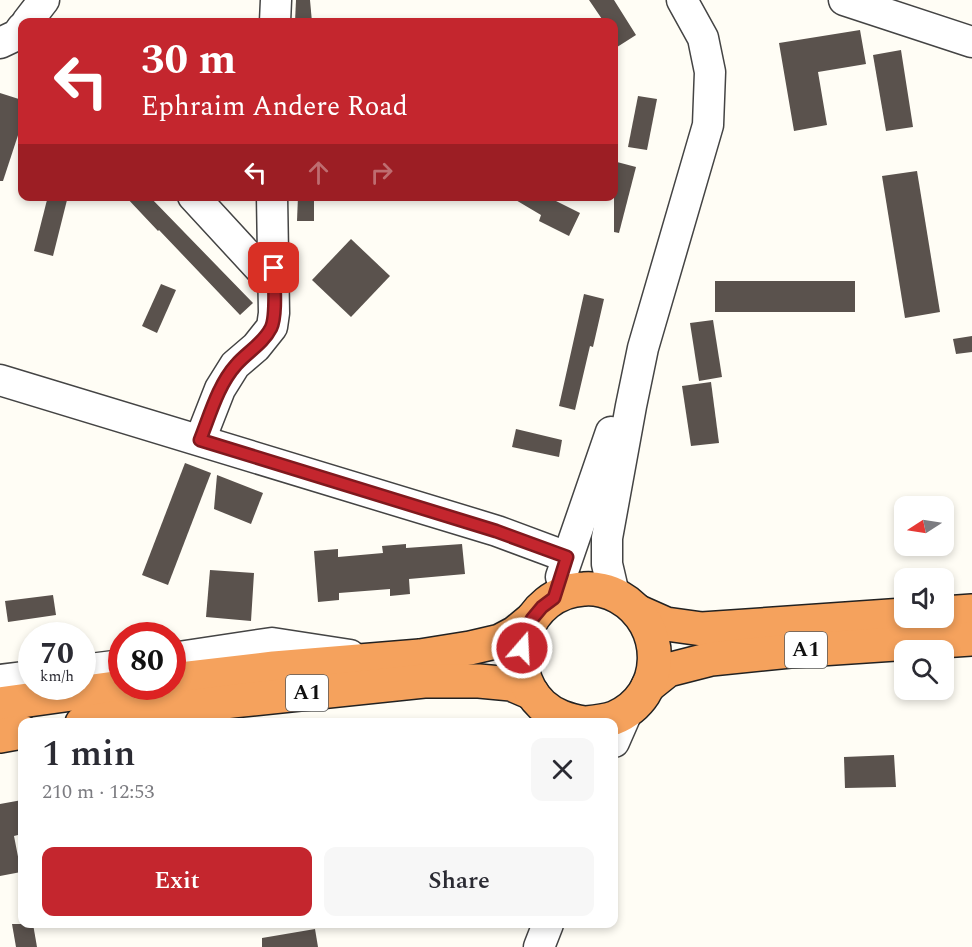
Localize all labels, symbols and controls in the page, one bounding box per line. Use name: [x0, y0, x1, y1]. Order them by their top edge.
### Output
text: 30 m: [141, 29, 236, 92]
icon: left: [42, 42, 120, 120]
text: Ephraim Andere Road: [141, 86, 408, 128]
icon: left: [239, 156, 272, 189]
icon: ahead: [302, 156, 335, 189]
icon: right: [365, 156, 398, 189]
pin: [248, 242, 299, 293]
icon: arrive: [257, 251, 290, 284]
north arrow: [894, 496, 954, 556]
map controls: [894, 496, 954, 700]
button: sound: [894, 568, 954, 628]
position arrow: [490, 616, 554, 680]
speed limit sign: 80: [108, 622, 186, 700]
text: 70: [40, 631, 74, 677]
road number: A1: [785, 632, 827, 668]
button: search: [894, 640, 954, 700]
text: km/h: [40, 665, 74, 688]
road number: A1: [286, 675, 328, 711]
text: 1 min: [42, 727, 135, 782]
button: close: [531, 738, 594, 801]
text: 210 m · 12:53: [42, 777, 154, 807]
button: Exit: [42, 847, 312, 916]
button: Share: [324, 847, 594, 916]

